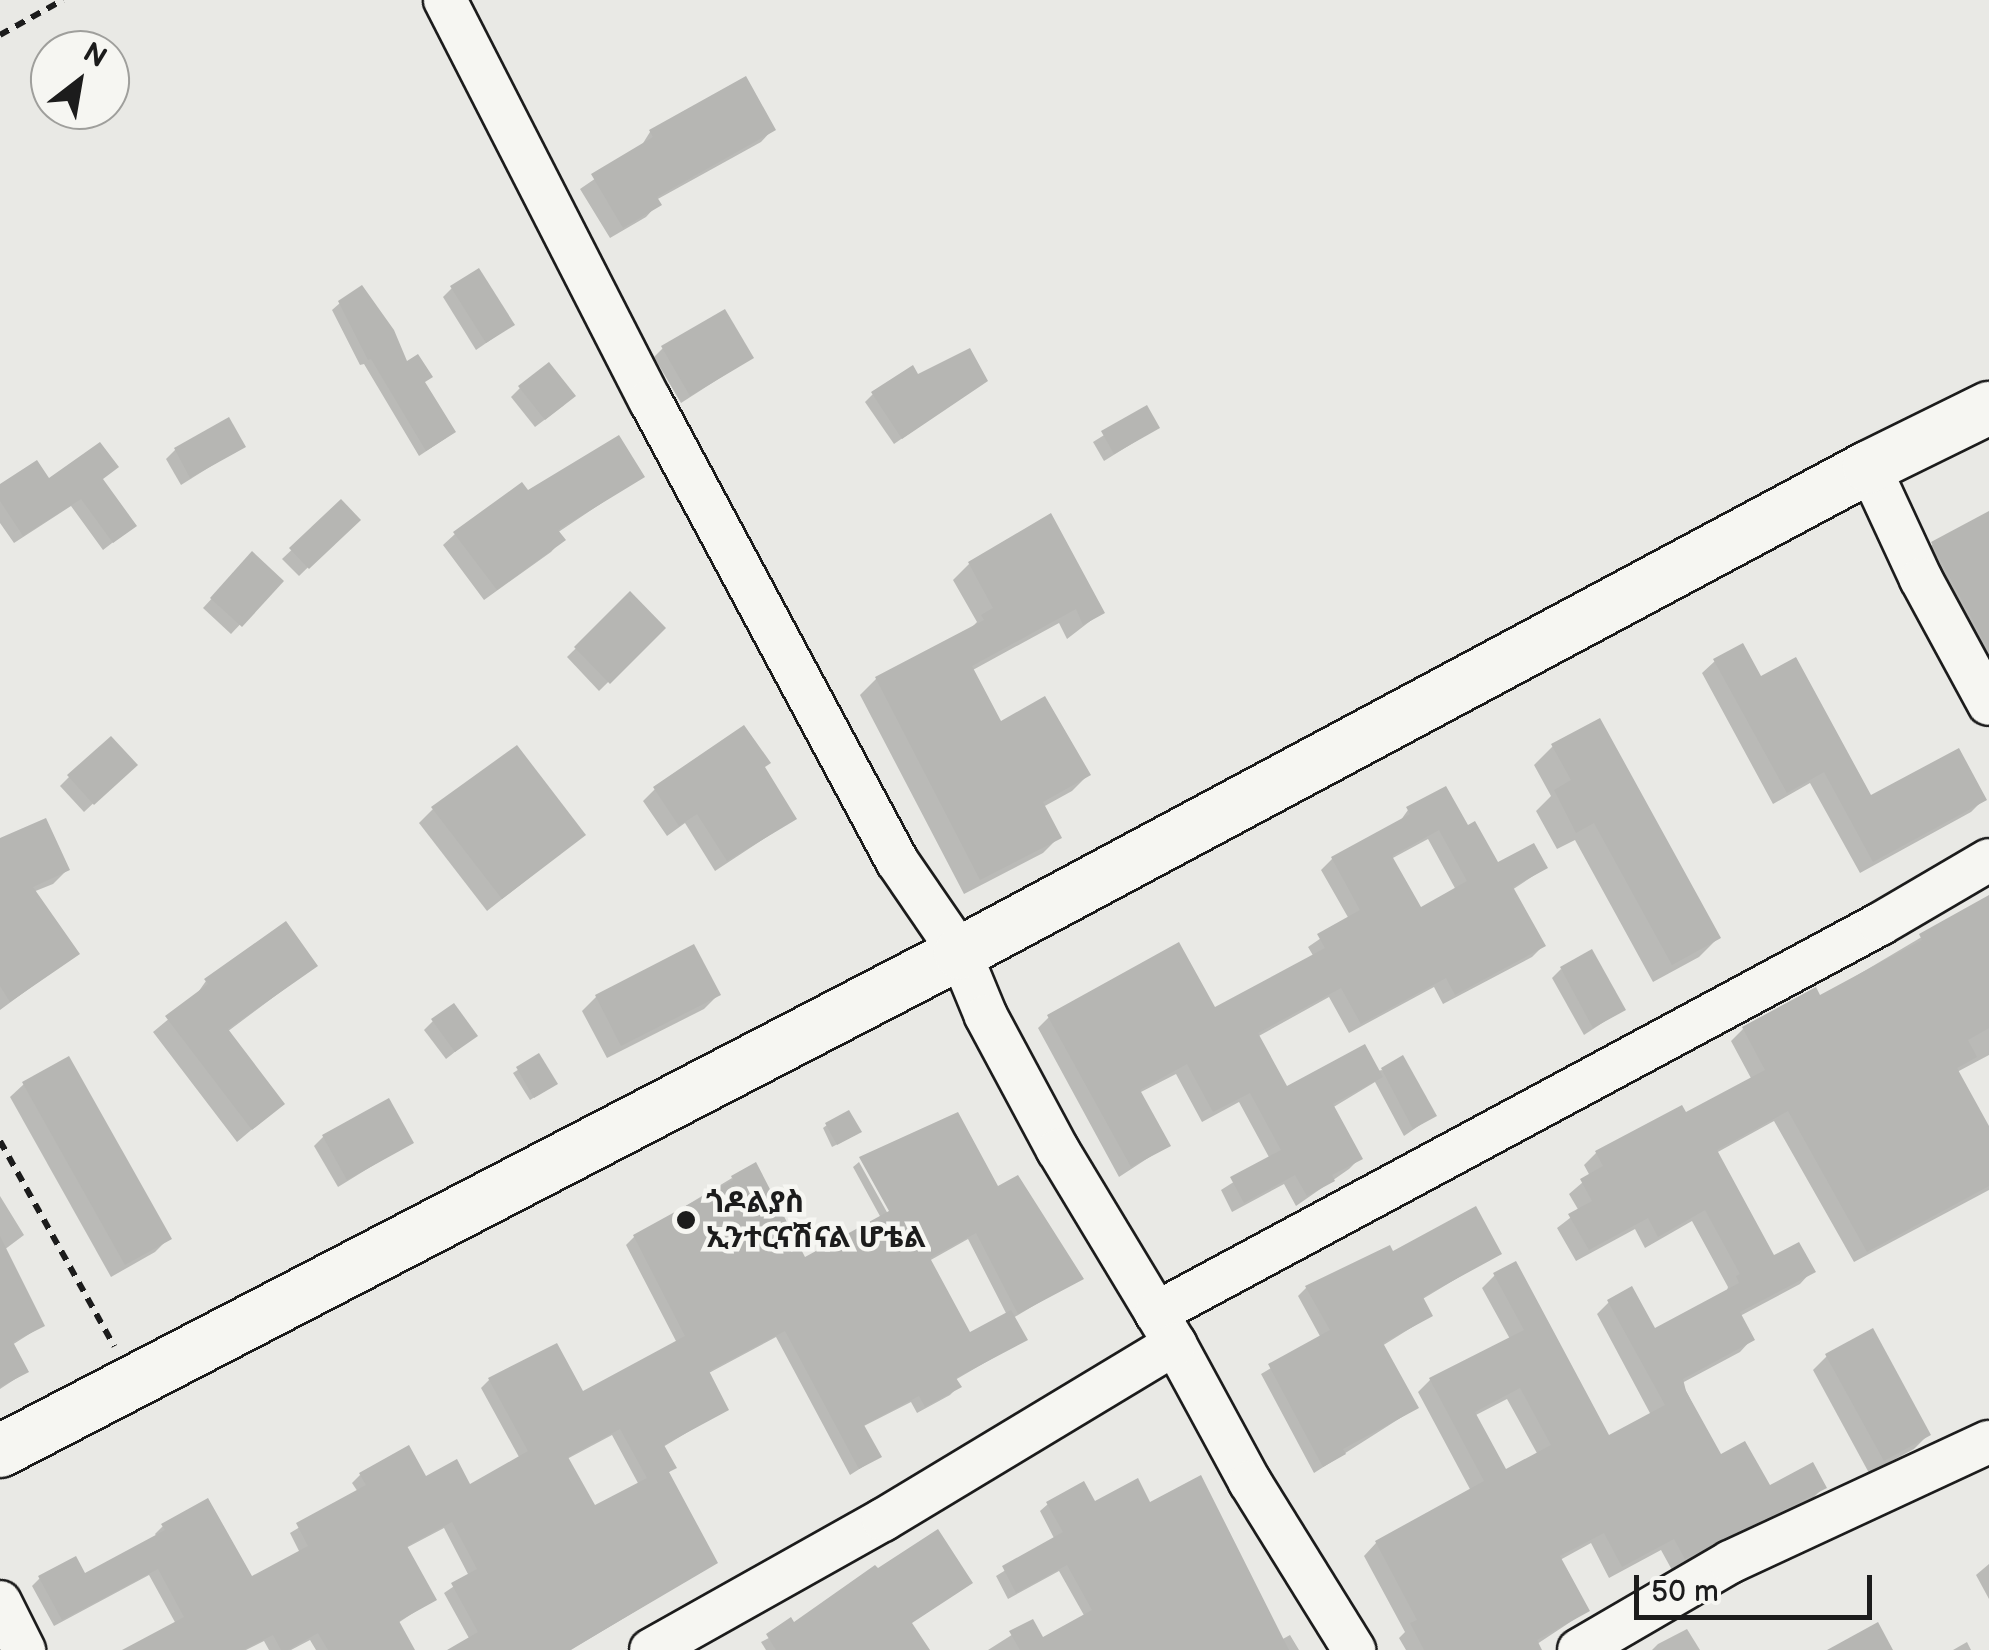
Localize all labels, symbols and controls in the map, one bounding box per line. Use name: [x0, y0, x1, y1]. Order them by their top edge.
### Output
north arrow: [30, 30, 130, 130]
text: N: [77, 36, 112, 75]
place label: ጎዶልያስ ኢንተርናሽናል ሆቴል: [706, 1185, 926, 1256]
marker: ጎዶልያስ ኢንተርናሽናል ሆቴል: [675, 1209, 697, 1231]
scale bar: [1639, 1555, 1876, 1617]
text: 50 m: [1651, 1574, 1719, 1610]

